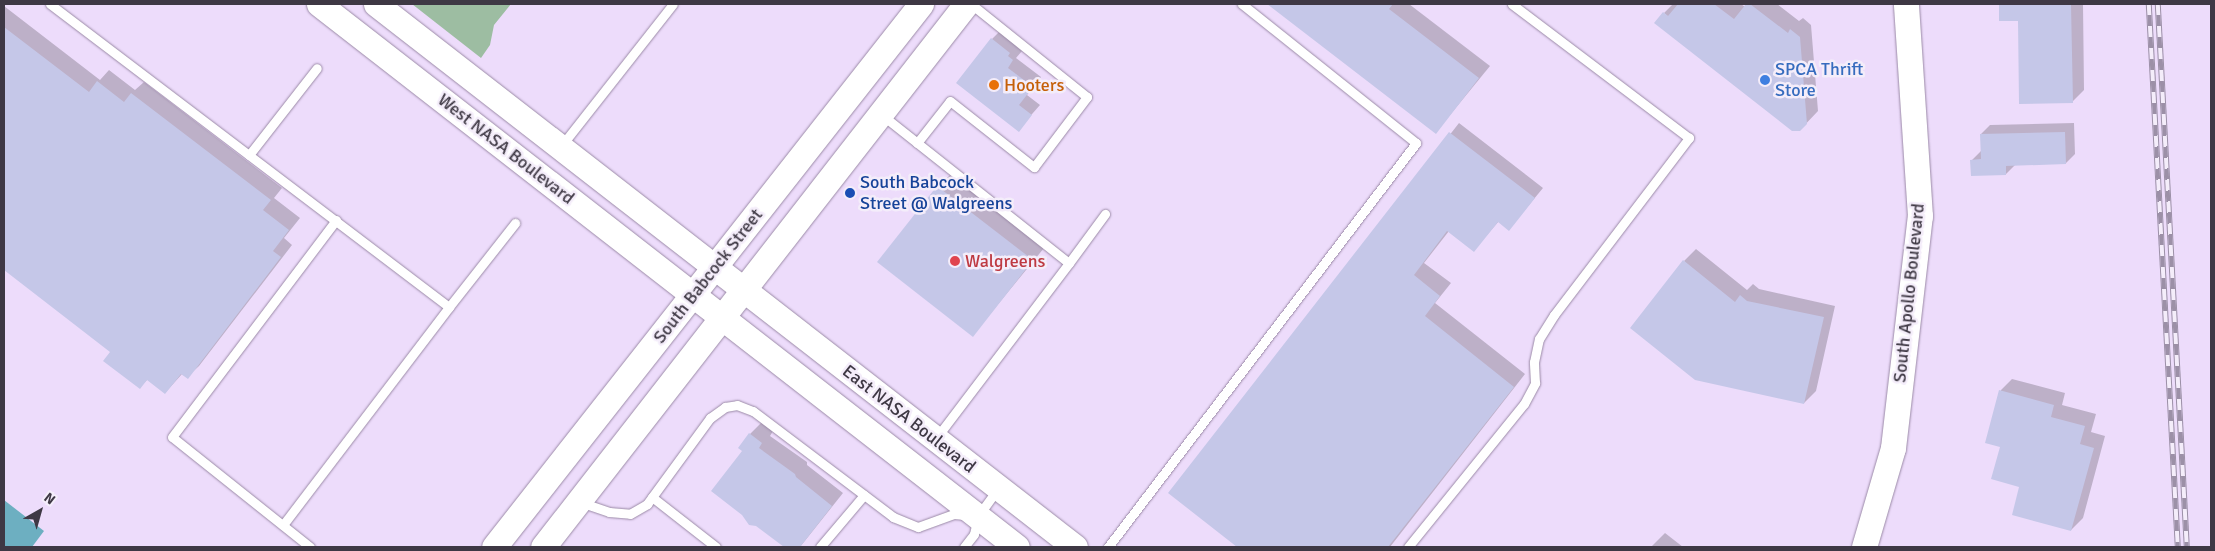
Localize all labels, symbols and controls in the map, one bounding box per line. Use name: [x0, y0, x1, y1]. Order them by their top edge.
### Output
place label: SPCA Thrift Store: [1775, 59, 1863, 102]
place label: Hooters: [1004, 74, 1064, 96]
marker: SPCA Thrift Store: [1759, 74, 1771, 86]
marker: Hooters: [988, 79, 1000, 91]
street label: West NASA Boulevard: [433, 89, 579, 209]
place label: South Babcock Street @ Walgreens: [860, 172, 1012, 214]
marker: South Babcock Street @ Walgreens: [844, 187, 856, 199]
street label: South Apollo Boulevard: [1889, 202, 1929, 384]
street label: South Babcock Street: [649, 204, 767, 348]
place label: Walgreens: [965, 250, 1045, 272]
marker: Walgreens: [949, 255, 961, 267]
street label: East NASA Boulevard: [838, 360, 980, 478]
north arrow: [15, 486, 65, 536]
text: N: [40, 489, 59, 508]

